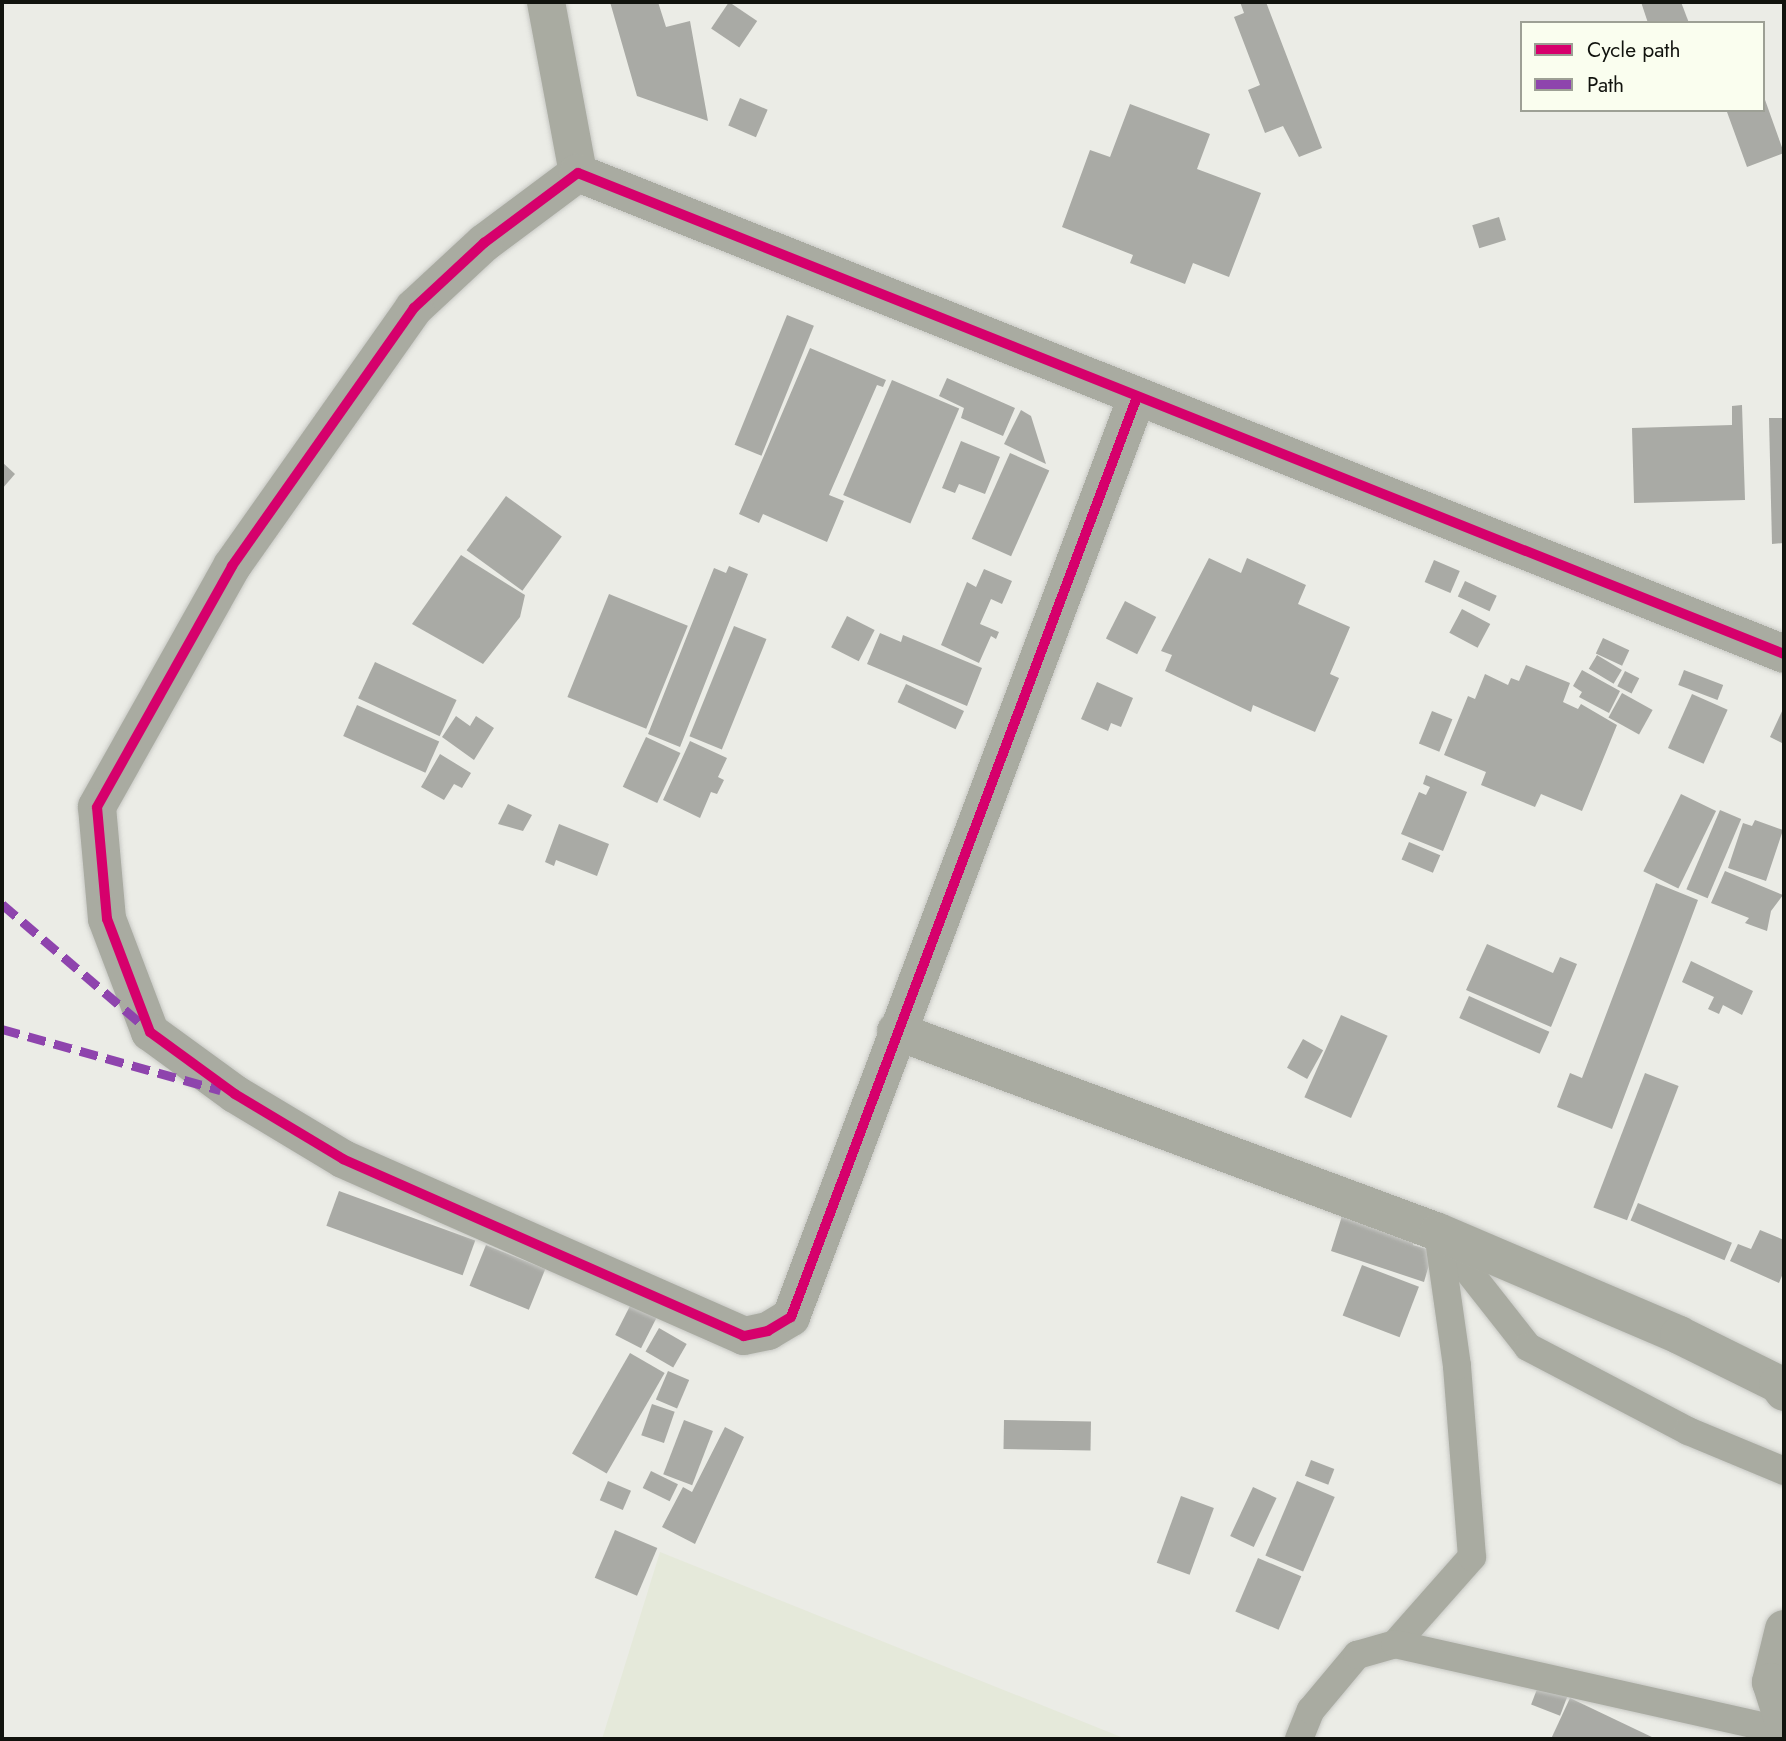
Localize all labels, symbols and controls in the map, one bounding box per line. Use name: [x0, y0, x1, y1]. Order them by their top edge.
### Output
legend: [1520, 21, 1765, 112]
text: Cycle path: [1587, 35, 1680, 65]
text: Path: [1587, 70, 1624, 100]

